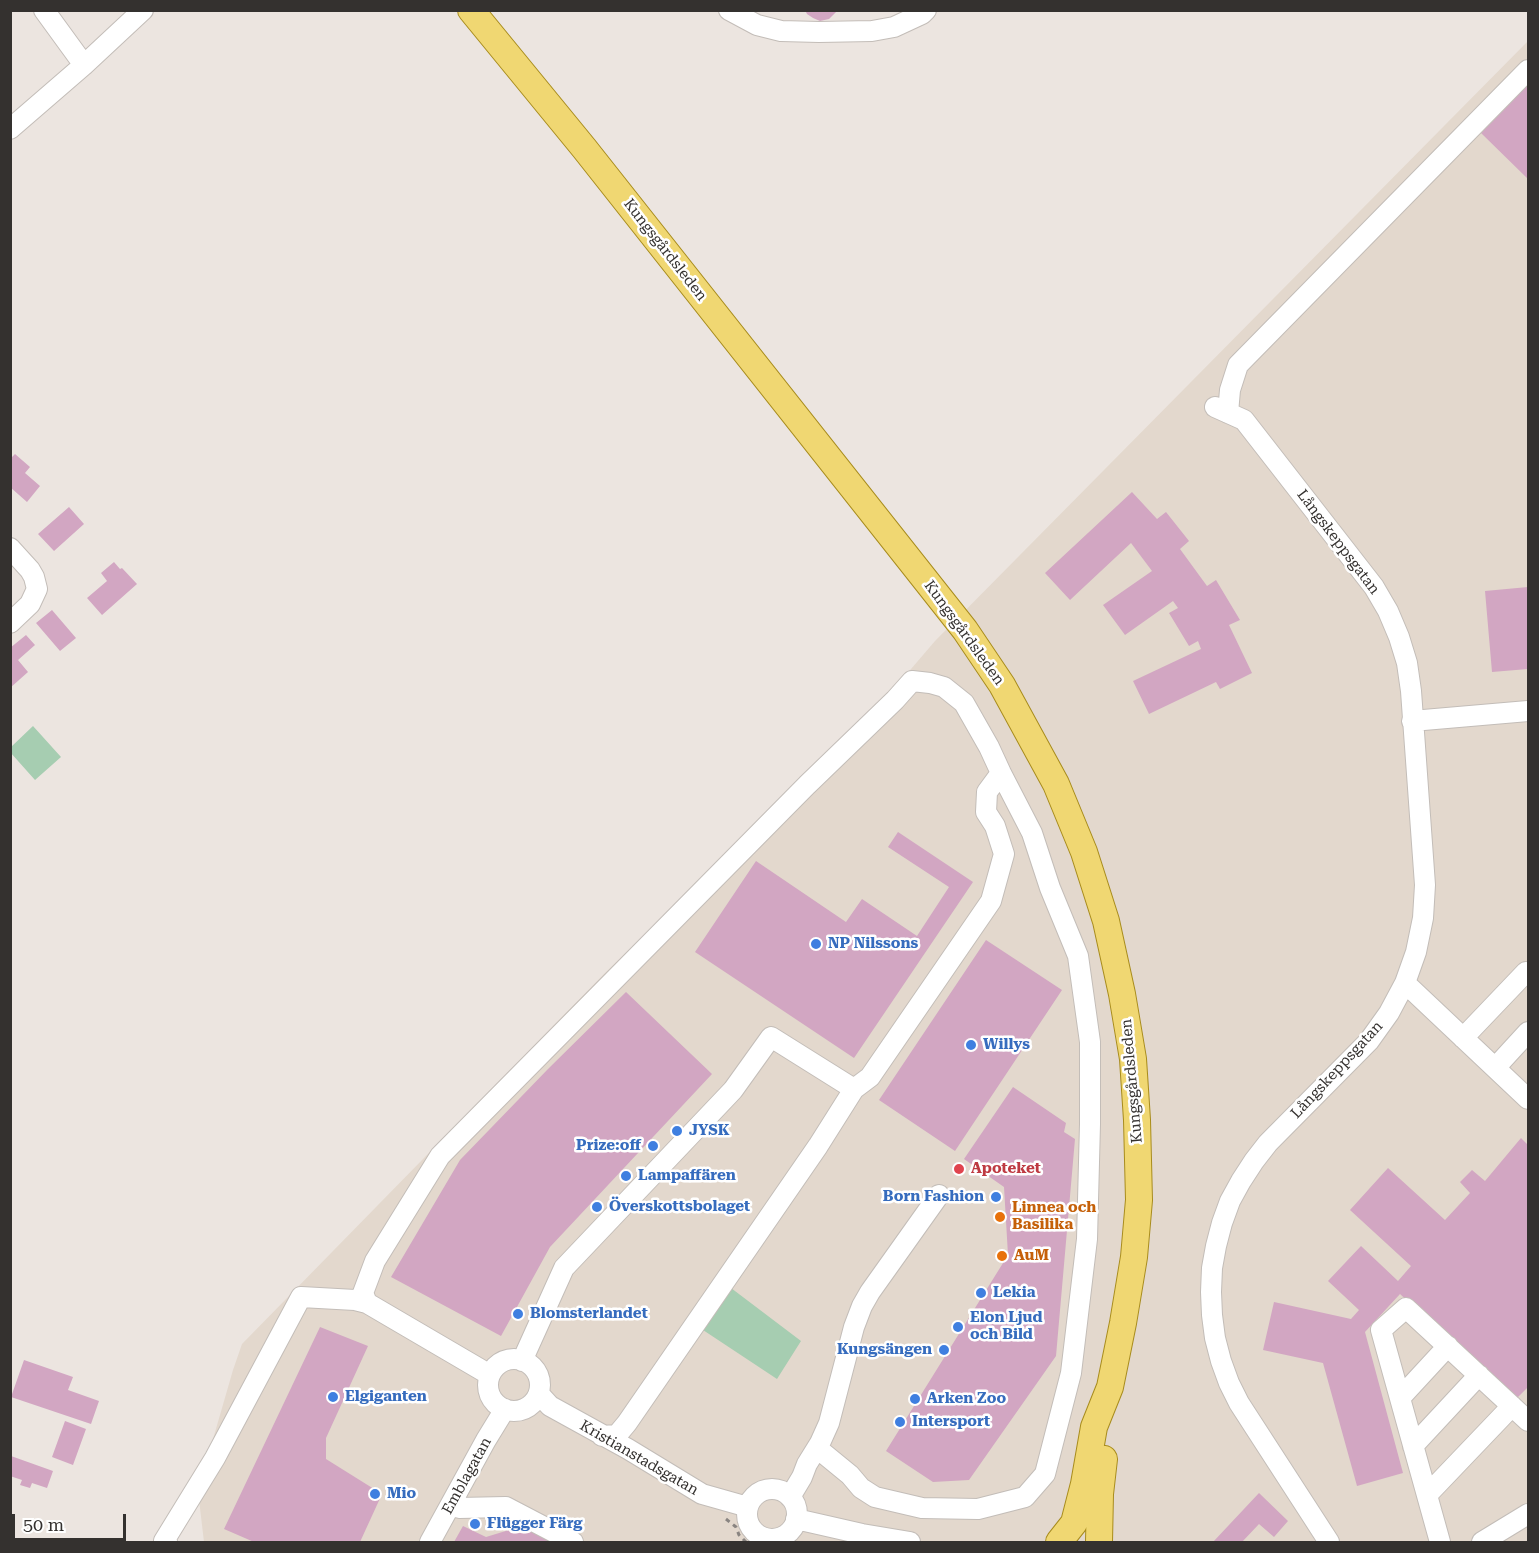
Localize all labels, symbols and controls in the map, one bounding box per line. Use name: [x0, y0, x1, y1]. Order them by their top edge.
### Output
street label: Kungsgårdsleden: [620, 195, 710, 305]
street label: Långskeppsgatan: [1293, 486, 1383, 598]
street label: Kungsgårdsleden: [920, 577, 1008, 689]
place label: NP Nilssons: [828, 935, 918, 953]
marker: NP Nilssons: [809, 937, 823, 951]
street label: Kungsgårdsleden: [1118, 1018, 1146, 1144]
street label: Långskeppsgatan: [1287, 1018, 1387, 1122]
place label: Willys: [983, 1036, 1030, 1054]
marker: Willys: [964, 1038, 978, 1052]
place label: JYSK: [689, 1122, 729, 1140]
marker: JYSK: [670, 1124, 684, 1138]
place label: Prize:off: [576, 1137, 641, 1155]
marker: Prize:off: [646, 1139, 660, 1153]
place label: Apoteket: [971, 1160, 1041, 1178]
marker: Apoteket: [952, 1162, 966, 1176]
place label: Lampaffären: [638, 1167, 736, 1185]
marker: Lampaffären: [619, 1169, 633, 1183]
place label: Born Fashion: [883, 1188, 984, 1206]
marker: Born Fashion: [989, 1190, 1003, 1204]
place label: Överskottsbolaget: [609, 1198, 750, 1216]
place label: Linnea och Basilika: [1012, 1199, 1096, 1234]
marker: Överskottsbolaget: [590, 1200, 604, 1214]
marker: Linnea och Basilika: [993, 1210, 1007, 1224]
place label: AuM: [1014, 1247, 1049, 1265]
marker: AuM: [995, 1249, 1009, 1263]
place label: Lekia: [993, 1284, 1036, 1302]
marker: Lekia: [974, 1286, 988, 1300]
place label: Blomsterlandet: [530, 1305, 648, 1323]
marker: Blomsterlandet: [511, 1307, 525, 1321]
place label: Elon Ljud och Bild: [970, 1309, 1042, 1344]
marker: Elon Ljud och Bild: [951, 1320, 965, 1334]
place label: Kungsängen: [837, 1341, 932, 1359]
marker: Kungsängen: [937, 1343, 951, 1357]
place label: Elgiganten: [345, 1388, 427, 1406]
marker: Elgiganten: [326, 1390, 340, 1404]
place label: Arken Zoo: [927, 1390, 1006, 1408]
marker: Arken Zoo: [908, 1392, 922, 1406]
place label: Intersport: [912, 1413, 990, 1431]
marker: Intersport: [893, 1415, 907, 1429]
street label: Kristianstadsgatan: [576, 1417, 702, 1499]
street label: Emblagatan: [438, 1434, 496, 1518]
place label: Mio: [387, 1485, 416, 1503]
marker: Mio: [368, 1487, 382, 1501]
scale bar: [15, 1502, 129, 1540]
text: 50 m: [23, 1514, 64, 1535]
place label: Flügger Färg: [487, 1515, 583, 1533]
marker: Flügger Färg: [468, 1517, 482, 1531]

